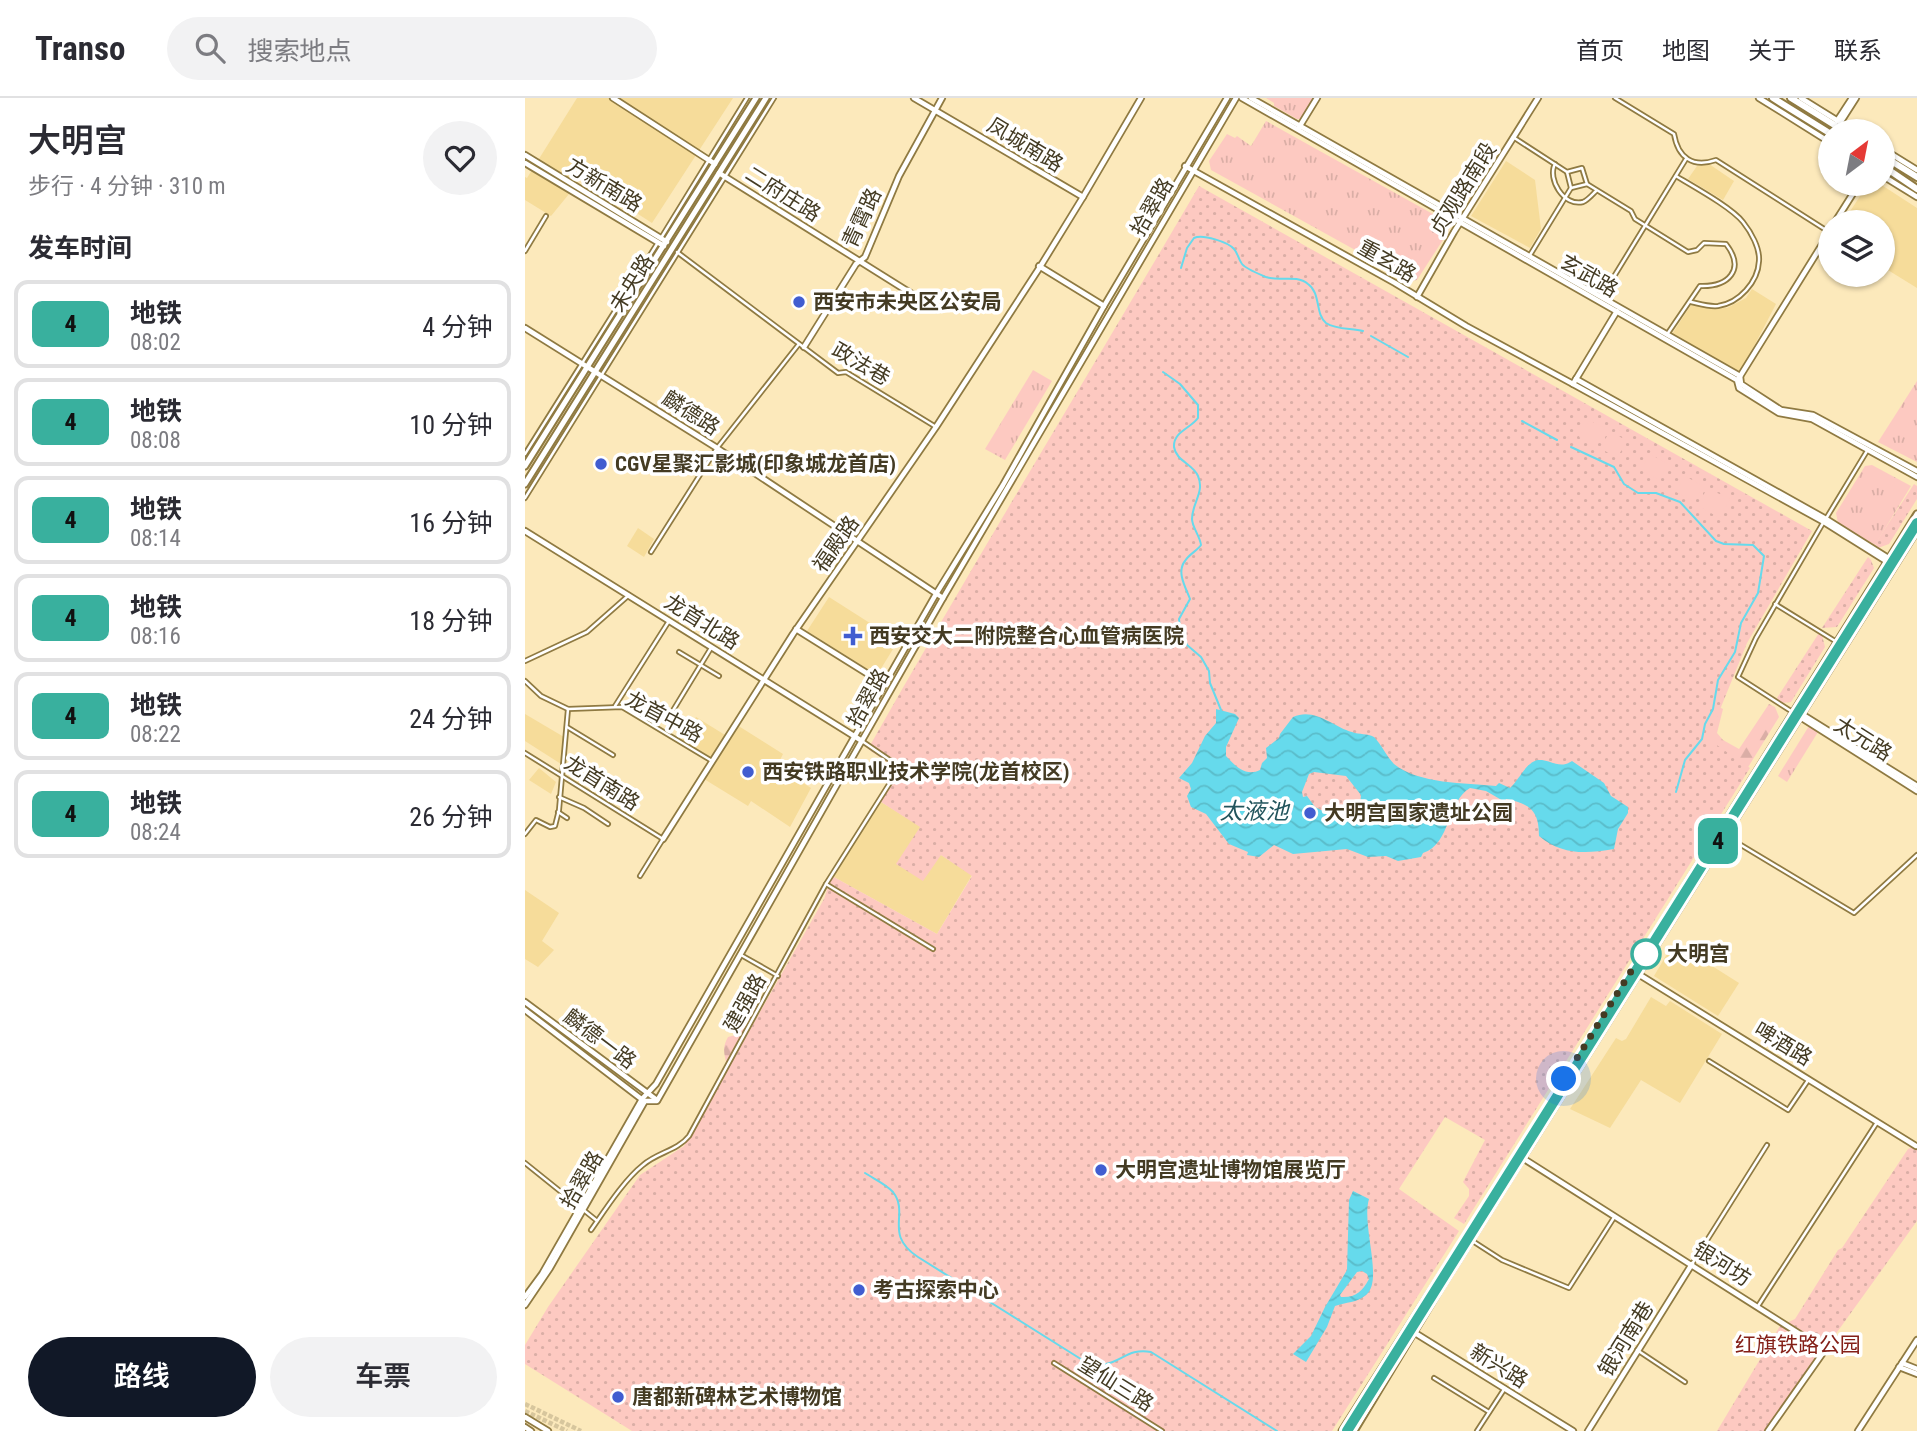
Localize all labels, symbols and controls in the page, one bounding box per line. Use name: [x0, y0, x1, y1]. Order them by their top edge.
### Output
search box: [167, 17, 657, 80]
text: Transo: [35, 29, 125, 68]
icon: search: [191, 29, 229, 67]
text: 搜索地点: [247, 36, 352, 66]
text: 首页: [1576, 37, 1624, 65]
text: 地图: [1662, 37, 1710, 65]
text: 关于: [1748, 37, 1796, 65]
text: 联系: [1834, 37, 1882, 65]
street label: 凤城南路: [983, 113, 1067, 177]
north arrow: [1818, 119, 1895, 196]
map controls: [1818, 119, 1895, 287]
text: 大明宫: [28, 121, 127, 160]
button: heart: [423, 121, 497, 195]
street label: 贞观路南段: [1425, 138, 1501, 240]
street label: 方新南路: [562, 153, 646, 217]
street label: 二府庄路: [741, 162, 825, 226]
text: 步行 · 4 分钟 · 310 m: [28, 173, 226, 200]
street label: 拾翠路: [1126, 174, 1178, 240]
street label: 青霄路: [838, 184, 886, 252]
button: layers: [1818, 210, 1895, 287]
text: 发车时间: [28, 233, 132, 263]
street label: 重玄路: [1354, 235, 1420, 287]
street label: 未央路: [605, 250, 659, 316]
street label: 玄武路: [1556, 250, 1622, 302]
place label: 西安市未央区公安局: [813, 290, 1002, 314]
marker: 西安市未央区公安局: [791, 294, 807, 310]
text: 地铁: [130, 298, 182, 328]
text: 4: [64, 310, 77, 338]
text: 4 分钟: [422, 312, 493, 342]
text: 08:02: [130, 329, 181, 356]
street label: 政法巷: [828, 338, 894, 390]
street label: 麟德路: [658, 386, 724, 440]
text: 地铁: [130, 396, 182, 426]
text: 4: [64, 408, 77, 436]
text: 10 分钟: [409, 410, 493, 440]
text: 08:08: [130, 427, 181, 454]
place label: CGV星聚汇影城(印象城龙首店): [615, 452, 896, 476]
marker: CGV星聚汇影城(印象城龙首店): [593, 456, 609, 472]
text: 地铁: [130, 494, 182, 524]
text: 4: [64, 506, 77, 534]
text: 16 分钟: [409, 508, 493, 538]
street label: 福殿路: [808, 511, 864, 577]
text: 08:14: [130, 525, 181, 552]
street label: 龙首北路: [660, 590, 744, 654]
text: 地铁: [130, 592, 182, 622]
text: 4: [64, 604, 77, 632]
text: 18 分钟: [409, 606, 493, 636]
text: 08:16: [130, 623, 181, 650]
place label: 西安交大二附院整合心血管病医院: [869, 624, 1184, 648]
marker: 西安交大二附院整合心血管病医院: [843, 626, 863, 646]
street label: 拾翠路: [842, 665, 894, 731]
street label: 龙首中路: [621, 687, 707, 747]
text: 地铁: [130, 690, 182, 720]
text: 4: [64, 702, 77, 730]
text: 24 分钟: [409, 704, 493, 734]
street label: 太元路: [1830, 712, 1896, 766]
text: 08:22: [130, 721, 181, 748]
street label: 龙首南路: [560, 751, 644, 815]
place label: 西安铁路职业技术学院(龙首校区): [762, 760, 1070, 784]
marker: 西安铁路职业技术学院(龙首校区): [740, 764, 756, 780]
text: 地铁: [130, 788, 182, 818]
water label: 太液池: [1220, 798, 1291, 825]
text: 4: [64, 800, 77, 828]
place label: 大明宫国家遗址公园: [1324, 801, 1513, 825]
text: 26 分钟: [409, 802, 493, 832]
marker: 大明宫国家遗址公园: [1302, 805, 1318, 821]
line badge: 4: [1695, 818, 1741, 864]
text: 08:24: [130, 819, 181, 846]
text: 4: [1712, 827, 1724, 855]
marker: 大明宫: [1631, 939, 1661, 969]
place label: 大明宫: [1667, 942, 1730, 966]
street label: 建强路: [719, 970, 771, 1036]
street label: 麟德一路: [559, 1004, 641, 1074]
street label: 啤酒路: [1750, 1017, 1816, 1071]
your location: [1546, 1061, 1581, 1096]
street label: 拾翠路: [556, 1147, 608, 1213]
place label: 大明宫遗址博物馆展览厅: [1115, 1158, 1346, 1182]
marker: 大明宫遗址博物馆展览厅: [1093, 1162, 1109, 1178]
street label: 银河坊: [1689, 1237, 1755, 1291]
place label: 考古探索中心: [873, 1278, 999, 1302]
marker: 考古探索中心: [851, 1282, 867, 1298]
street label: 银河南巷: [1594, 1297, 1658, 1381]
park label: 红旗铁路公园: [1735, 1333, 1861, 1357]
button: 路线: [28, 1337, 256, 1417]
button: 车票: [270, 1337, 497, 1417]
street label: 新兴路: [1466, 1339, 1532, 1393]
street label: 望仙三路: [1074, 1352, 1158, 1416]
place label: 唐都新碑林艺术博物馆: [632, 1385, 842, 1409]
marker: 唐都新碑林艺术博物馆: [610, 1389, 626, 1405]

